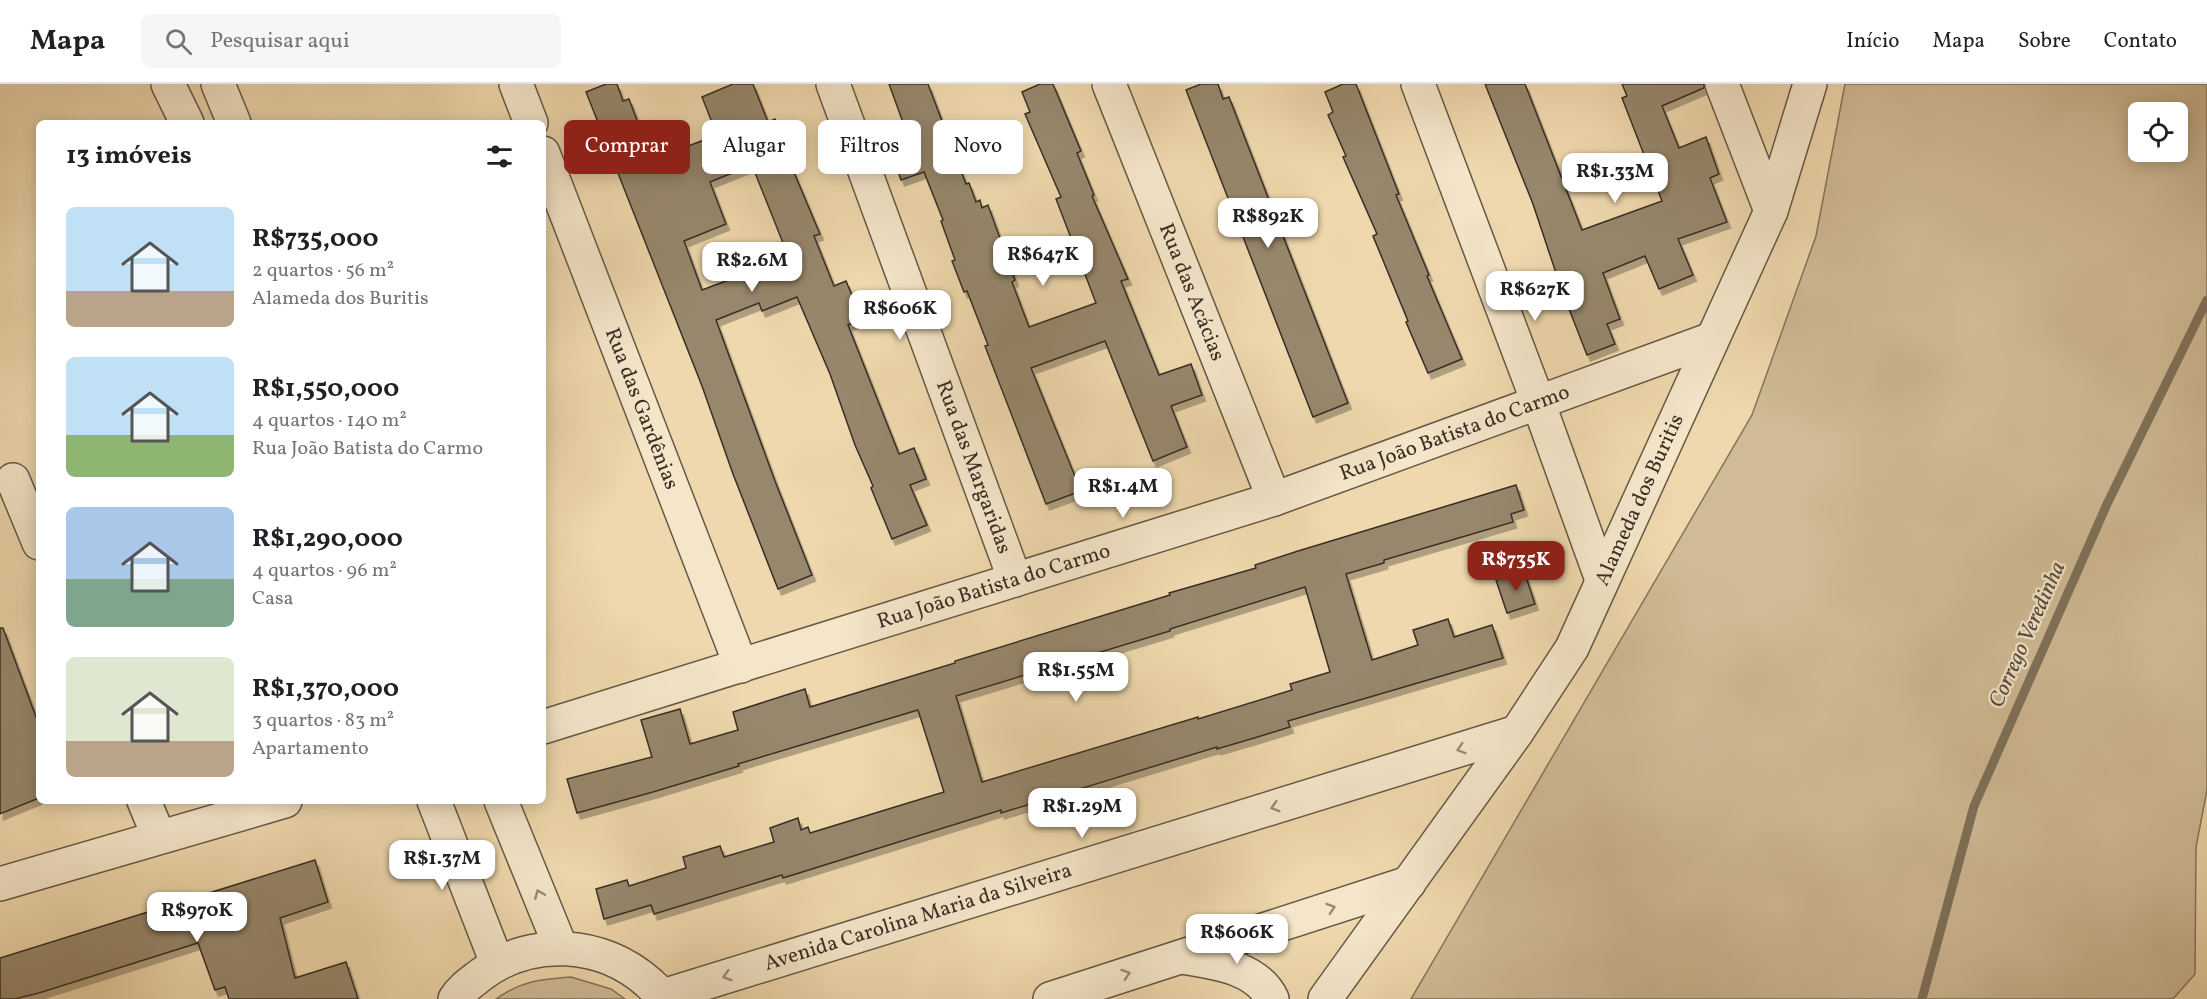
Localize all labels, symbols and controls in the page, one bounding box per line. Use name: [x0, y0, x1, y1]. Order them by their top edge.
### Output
search box: [141, 14, 561, 68]
text: Mapa: [30, 22, 105, 61]
icon: search: [162, 25, 195, 58]
text: Pesquisar aqui: [210, 26, 350, 57]
text: Início: [1846, 27, 1899, 56]
text: Mapa: [1932, 27, 1985, 56]
text: Sobre: [2018, 27, 2071, 56]
text: Contato: [2104, 27, 2177, 56]
map controls: [2128, 102, 2188, 162]
button: locate: [2128, 102, 2188, 162]
chip: Comprar: [564, 120, 690, 174]
chip: Alugar: [702, 120, 806, 174]
chip: Filtros: [818, 120, 921, 174]
chip: Novo: [933, 120, 1023, 174]
text: 13 imóveis: [66, 138, 192, 174]
icon: filters: [483, 140, 516, 173]
pin: R$1.33M: [1560, 153, 1670, 204]
text: R$1.33M: [1576, 158, 1654, 186]
pin: R$892K: [1219, 198, 1317, 249]
text: R$892K: [1232, 203, 1304, 231]
street label: Rua das Acácias: [1151, 219, 1232, 365]
text: R$735,000: [252, 221, 379, 257]
icon: home: [114, 231, 186, 303]
pin: R$647K: [994, 236, 1092, 287]
text: R$647K: [1007, 241, 1079, 269]
pin: R$2.6M: [703, 242, 801, 293]
text: R$2.6M: [716, 247, 788, 275]
text: 2 quartos · 56 m²: [252, 257, 394, 285]
pin: R$627K: [1486, 271, 1584, 322]
text: R$627K: [1500, 276, 1570, 304]
text: Alameda dos Buritis: [252, 285, 429, 313]
pin: R$606K: [851, 290, 949, 341]
text: R$606K: [863, 295, 937, 323]
street label: Rua das Gardênias: [597, 324, 686, 494]
text: R$1,550,000: [252, 371, 399, 407]
street label: Rua das Margaridas: [928, 376, 1019, 558]
street label: Rua João Batista do Carmo: [1336, 378, 1574, 488]
icon: home: [114, 381, 186, 453]
text: 4 quartos · 140 m²: [252, 407, 407, 435]
street label: Alameda dos Buritis: [1588, 409, 1691, 590]
text: Rua João Batista do Carmo: [252, 435, 483, 463]
pin: R$1.4M: [1074, 468, 1172, 519]
text: R$1.4M: [1088, 473, 1158, 501]
text: R$1,290,000: [252, 521, 403, 557]
icon: home: [114, 531, 186, 603]
street label: Rua João Batista do Carmo: [873, 536, 1114, 636]
pin: R$735K: [1467, 541, 1565, 592]
text: R$735K: [1482, 546, 1550, 574]
text: 4 quartos · 96 m²: [252, 557, 397, 585]
water label: Corrego Veredinha: [1982, 557, 2074, 713]
text: Casa: [252, 585, 294, 613]
pin: R$1.55M: [1021, 652, 1131, 703]
text: R$1.55M: [1037, 657, 1115, 685]
text: R$1,370,000: [252, 671, 399, 707]
icon: home: [114, 681, 186, 753]
text: 3 quartos · 83 m²: [252, 707, 394, 735]
text: Apartamento: [252, 735, 369, 763]
one-way arrow: [1456, 742, 1467, 754]
pin: R$1.29M: [1027, 788, 1137, 839]
text: R$1.29M: [1042, 793, 1122, 821]
one-way arrow: [1270, 799, 1281, 812]
pin: R$1.37M: [387, 840, 497, 891]
text: R$1.37M: [403, 845, 481, 873]
street label: Avenida Carolina Maria da Silveira: [761, 856, 1076, 978]
one-way arrow: [534, 889, 546, 900]
pin: R$970K: [148, 892, 246, 943]
text: R$970K: [161, 897, 233, 925]
one-way arrow: [1325, 903, 1336, 915]
pin: R$606K: [1188, 914, 1286, 965]
text: R$606K: [1200, 919, 1274, 947]
one-way arrow: [722, 969, 733, 981]
one-way arrow: [1120, 969, 1131, 982]

